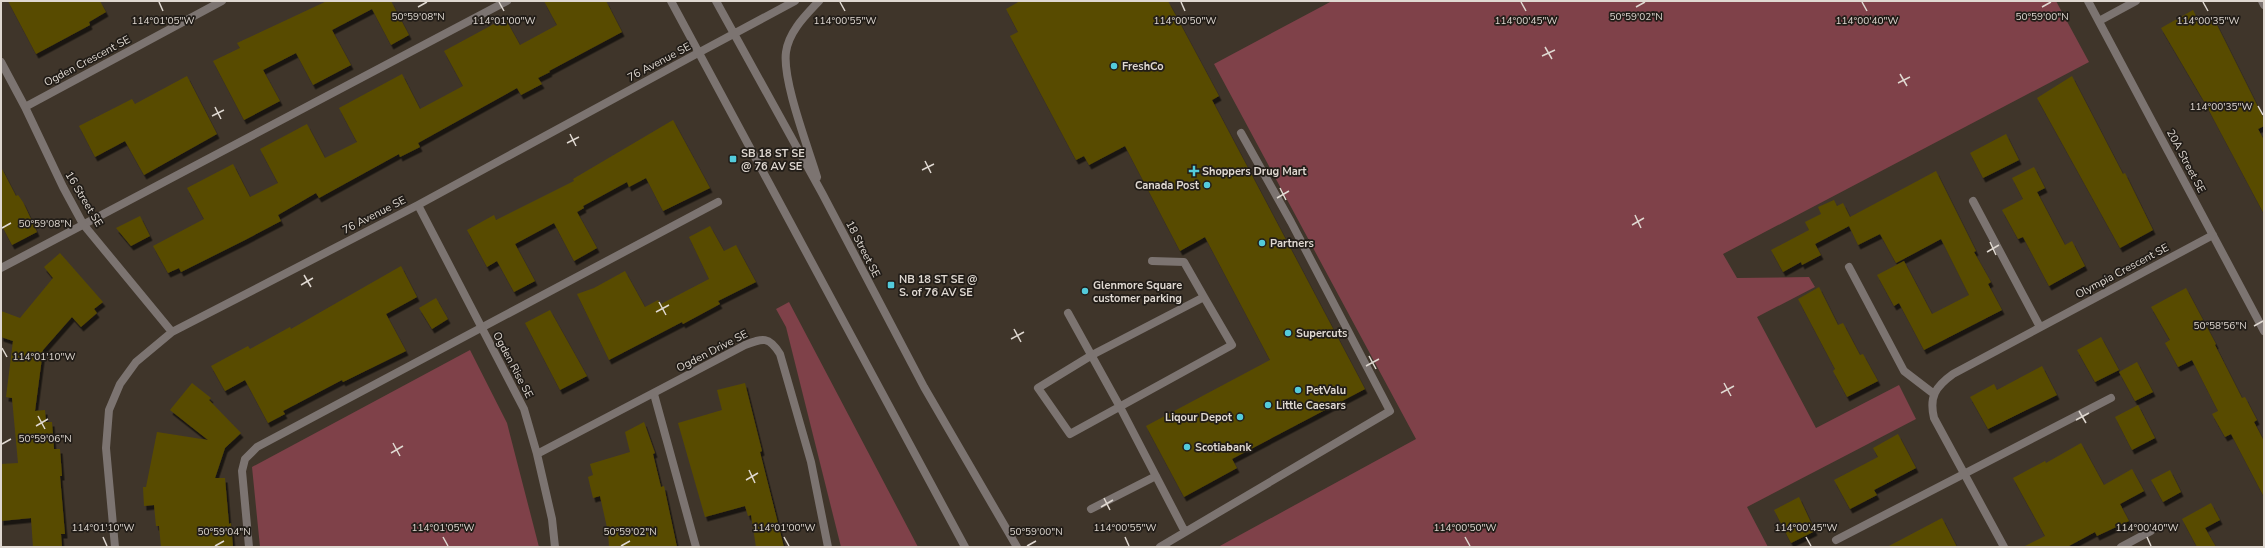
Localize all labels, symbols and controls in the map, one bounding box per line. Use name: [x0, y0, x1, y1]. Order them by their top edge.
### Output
text: 50°59'08"N: [391, 10, 445, 24]
text: 50°59'02"N: [1609, 10, 1663, 24]
text: 50°59'00"N: [2015, 10, 2069, 24]
text: 114°01'05"W: [132, 14, 194, 28]
text: 114°01'00"W: [473, 14, 535, 28]
text: 114°00'55"W: [814, 14, 876, 28]
text: 114°00'50"W: [1154, 14, 1216, 28]
text: 114°00'45"W: [1495, 14, 1557, 28]
text: 114°00'40"W: [1836, 14, 1898, 28]
text: 114°00'35"W: [2177, 14, 2239, 28]
street label: Ogden Crescent SE: [41, 32, 133, 90]
street label: 76 Avenue SE: [625, 39, 693, 85]
place label: FreshCo: [1122, 59, 1163, 74]
marker: FreshCo: [1109, 61, 1119, 71]
text: 114°00'35"W: [2190, 100, 2252, 114]
street label: 20A Street SE: [2163, 127, 2209, 195]
place label: SB 18 ST SE @ 76 AV SE: [741, 146, 805, 174]
marker: SB 18 ST SE @ 76 AV SE: [728, 154, 738, 164]
place label: Shoppers Drug Mart: [1202, 164, 1307, 179]
marker: Shoppers Drug Mart: [1189, 166, 1199, 176]
street label: 16 Street SE: [62, 169, 106, 229]
place label: Canada Post: [1135, 178, 1200, 193]
marker: Canada Post: [1202, 180, 1212, 190]
street label: 76 Avenue SE: [340, 193, 408, 237]
text: 50°59'08"N: [18, 217, 72, 231]
street label: 18 Street SE: [842, 218, 884, 280]
place label: Partners: [1270, 236, 1314, 251]
marker: Partners: [1257, 238, 1267, 248]
street label: Olympia Crescent SE: [2073, 240, 2171, 302]
place label: NB 18 ST SE @ S. of 76 AV SE: [899, 272, 977, 300]
place label: Glenmore Square customer parking: [1093, 278, 1182, 306]
marker: NB 18 ST SE @ S. of 76 AV SE: [886, 280, 896, 290]
marker: Glenmore Square customer parking: [1080, 286, 1090, 296]
text: 50°58'56"N: [2193, 319, 2247, 333]
place label: Supercuts: [1296, 326, 1347, 341]
street label: Ogden Drive SE: [674, 327, 750, 375]
marker: Supercuts: [1283, 328, 1293, 338]
street label: Ogden Rise SE: [489, 329, 537, 401]
text: 114°01'10"W: [13, 350, 75, 364]
place label: PetValu: [1306, 383, 1346, 398]
marker: PetValu: [1293, 385, 1303, 395]
place label: Little Caesars: [1276, 398, 1346, 413]
marker: Little Caesars: [1263, 400, 1273, 410]
place label: Liqour Depot: [1165, 410, 1233, 425]
marker: Liqour Depot: [1235, 412, 1245, 422]
text: 50°59'06"N: [18, 432, 72, 446]
place label: Scotiabank: [1195, 440, 1252, 455]
marker: Scotiabank: [1182, 442, 1192, 452]
text: 114°01'10"W: [72, 521, 134, 535]
text: 114°01'05"W: [412, 521, 474, 535]
text: 114°01'00"W: [753, 521, 815, 535]
text: 114°00'55"W: [1094, 521, 1156, 535]
text: 114°00'50"W: [1434, 521, 1496, 535]
text: 114°00'45"W: [1775, 521, 1837, 535]
text: 114°00'40"W: [2116, 521, 2178, 535]
text: 50°59'04"N: [197, 525, 251, 539]
text: 50°59'02"N: [603, 525, 657, 539]
text: 50°59'00"N: [1009, 525, 1063, 539]

